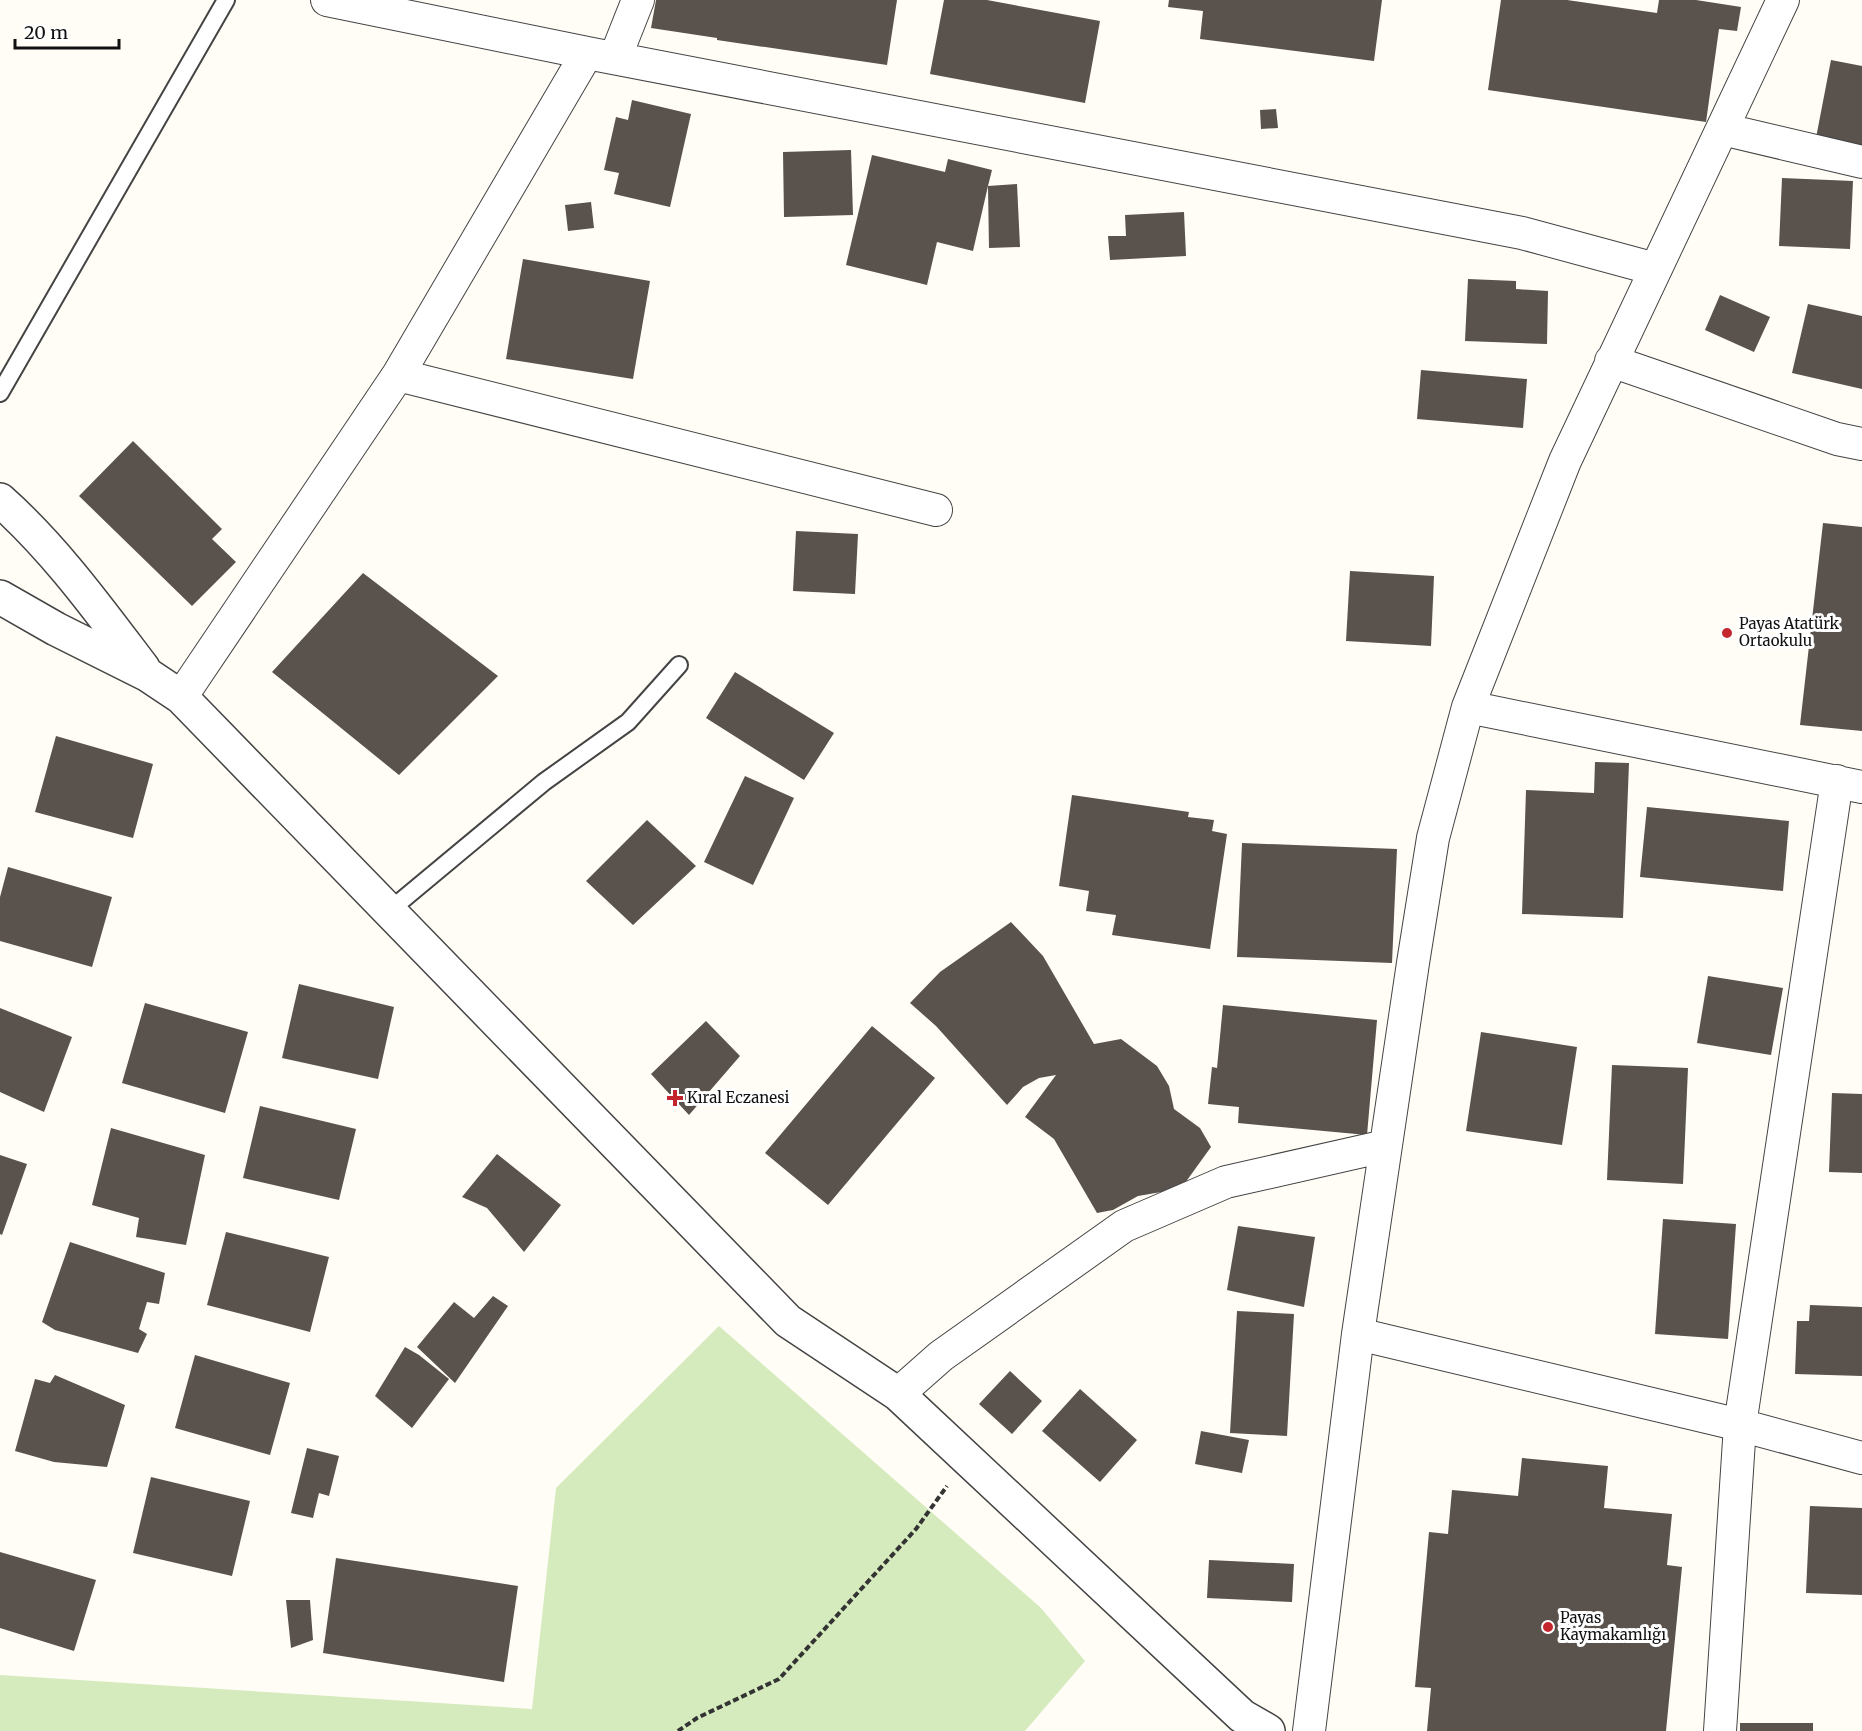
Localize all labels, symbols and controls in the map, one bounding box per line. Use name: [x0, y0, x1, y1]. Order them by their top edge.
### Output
scale bar: [15, 12, 118, 50]
text: 20 m: [24, 21, 68, 44]
place label: Payas Atatürk Ortaokulu: [1739, 614, 1840, 650]
marker: Payas Atatürk Ortaokulu: [1720, 626, 1734, 640]
place label: Kıral Eczanesi: [687, 1088, 789, 1107]
marker: Kıral Eczanesi: [668, 1091, 682, 1105]
place label: Payas Kaymakamlığı: [1560, 1608, 1666, 1644]
marker: Payas Kaymakamlığı: [1541, 1620, 1555, 1634]

